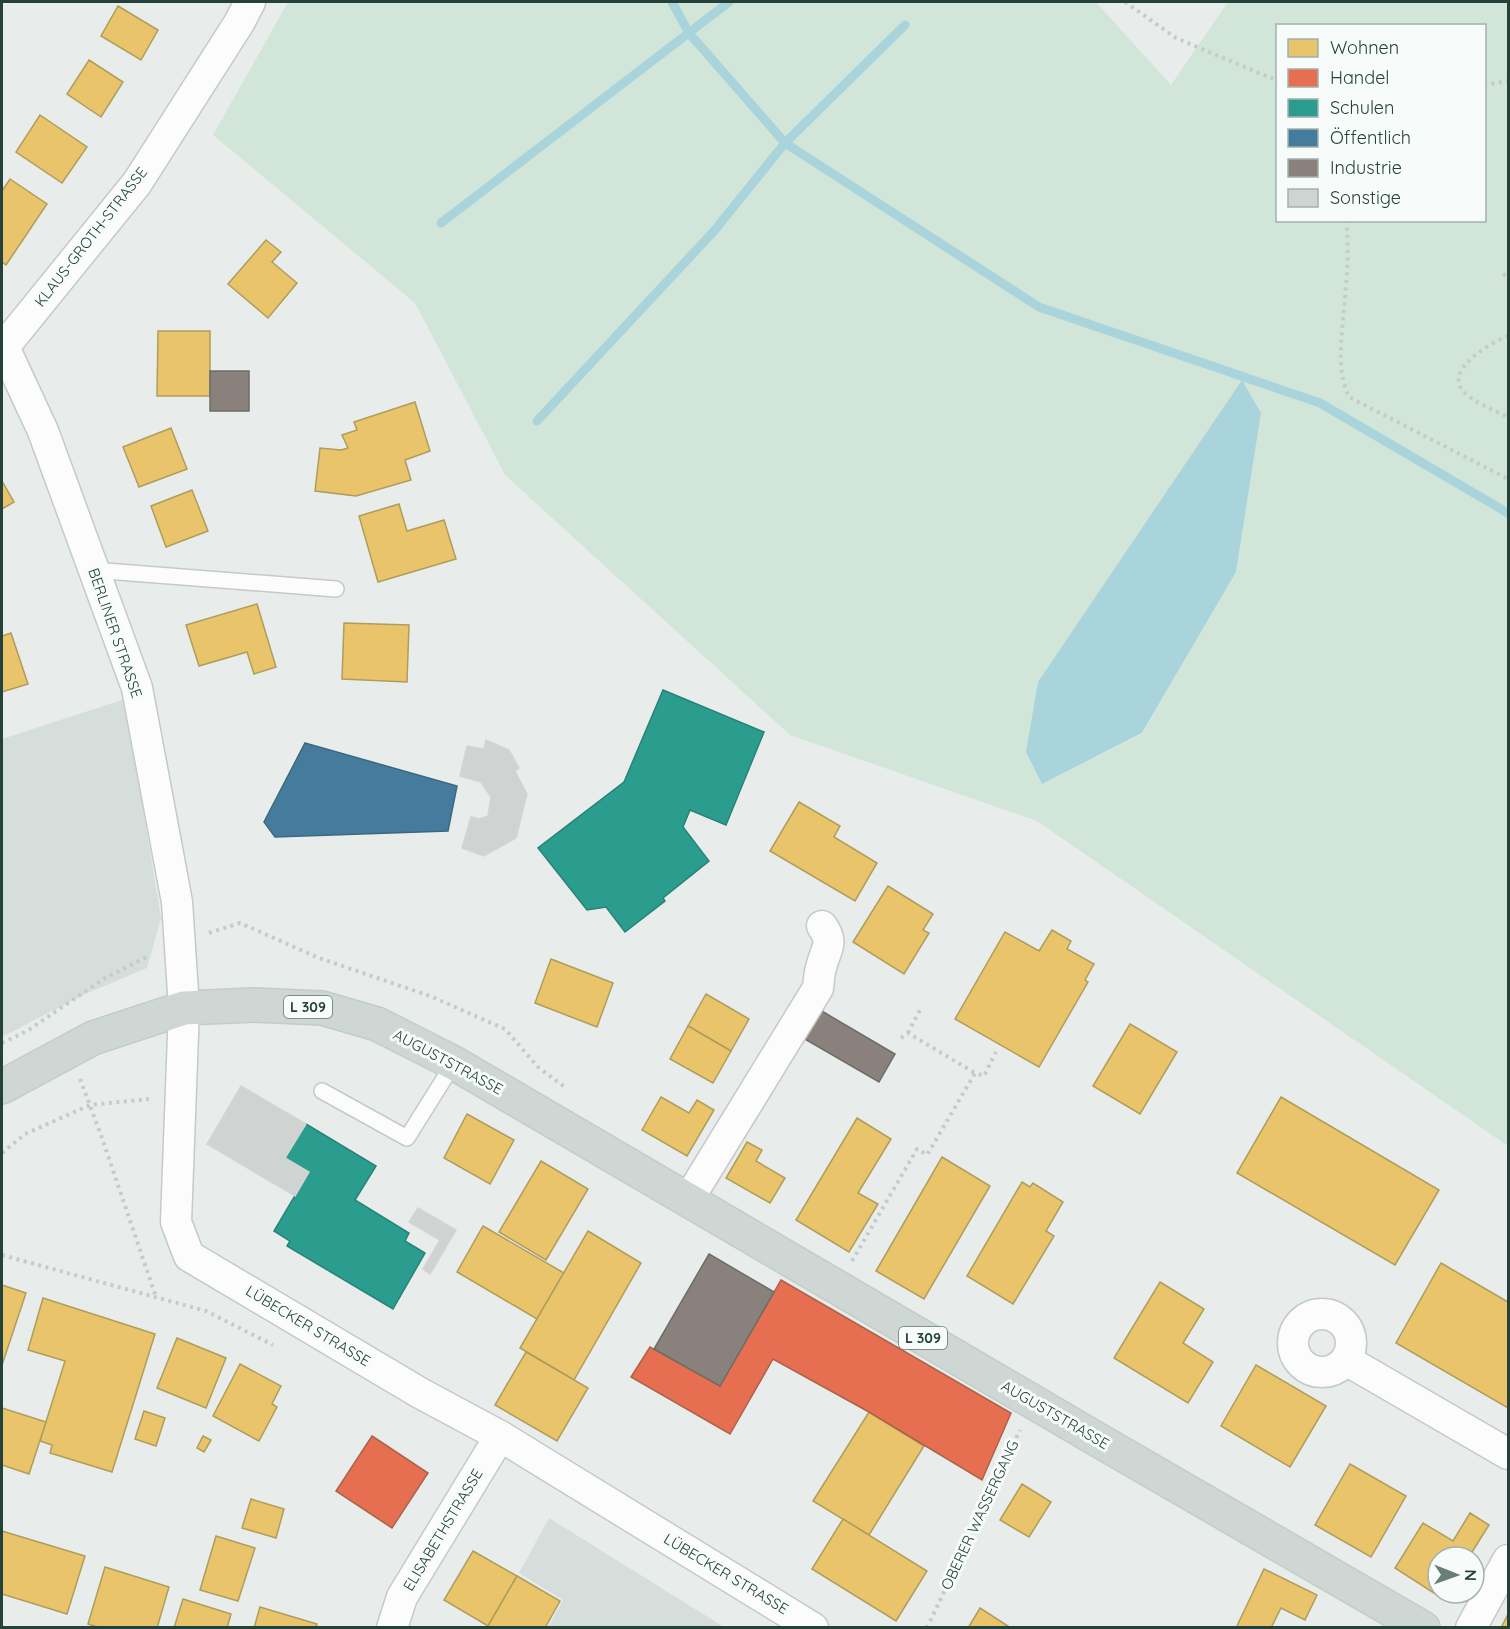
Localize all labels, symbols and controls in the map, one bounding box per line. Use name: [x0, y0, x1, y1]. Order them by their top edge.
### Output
legend: [1276, 24, 1486, 222]
text: Wohnen: [1330, 36, 1399, 59]
text: Handel: [1330, 66, 1390, 89]
text: Schulen: [1330, 96, 1394, 119]
text: Öffentlich: [1330, 126, 1411, 149]
text: Industrie: [1330, 156, 1402, 179]
street label: KLAUS-GROTH-STRASSE: [30, 163, 151, 310]
text: Sonstige: [1330, 186, 1401, 209]
street label: BERLINER STRASSE: [84, 565, 147, 700]
road number: L 309: [284, 996, 332, 1018]
street label: AUGUSTSTRASSE: [390, 1025, 506, 1098]
street label: LÜBECKER STRASSE: [243, 1281, 374, 1370]
road number: L 309: [899, 1327, 947, 1349]
street label: AUGUSTSTRASSE: [998, 1376, 1113, 1453]
street label: OBERER WASSERGANG: [936, 1437, 1023, 1593]
street label: ELISABETHSTRASSE: [399, 1465, 487, 1594]
street label: LÜBECKER STRASSE: [661, 1529, 792, 1618]
north arrow: [1426, 1545, 1486, 1605]
text: N: [1461, 1569, 1481, 1581]

